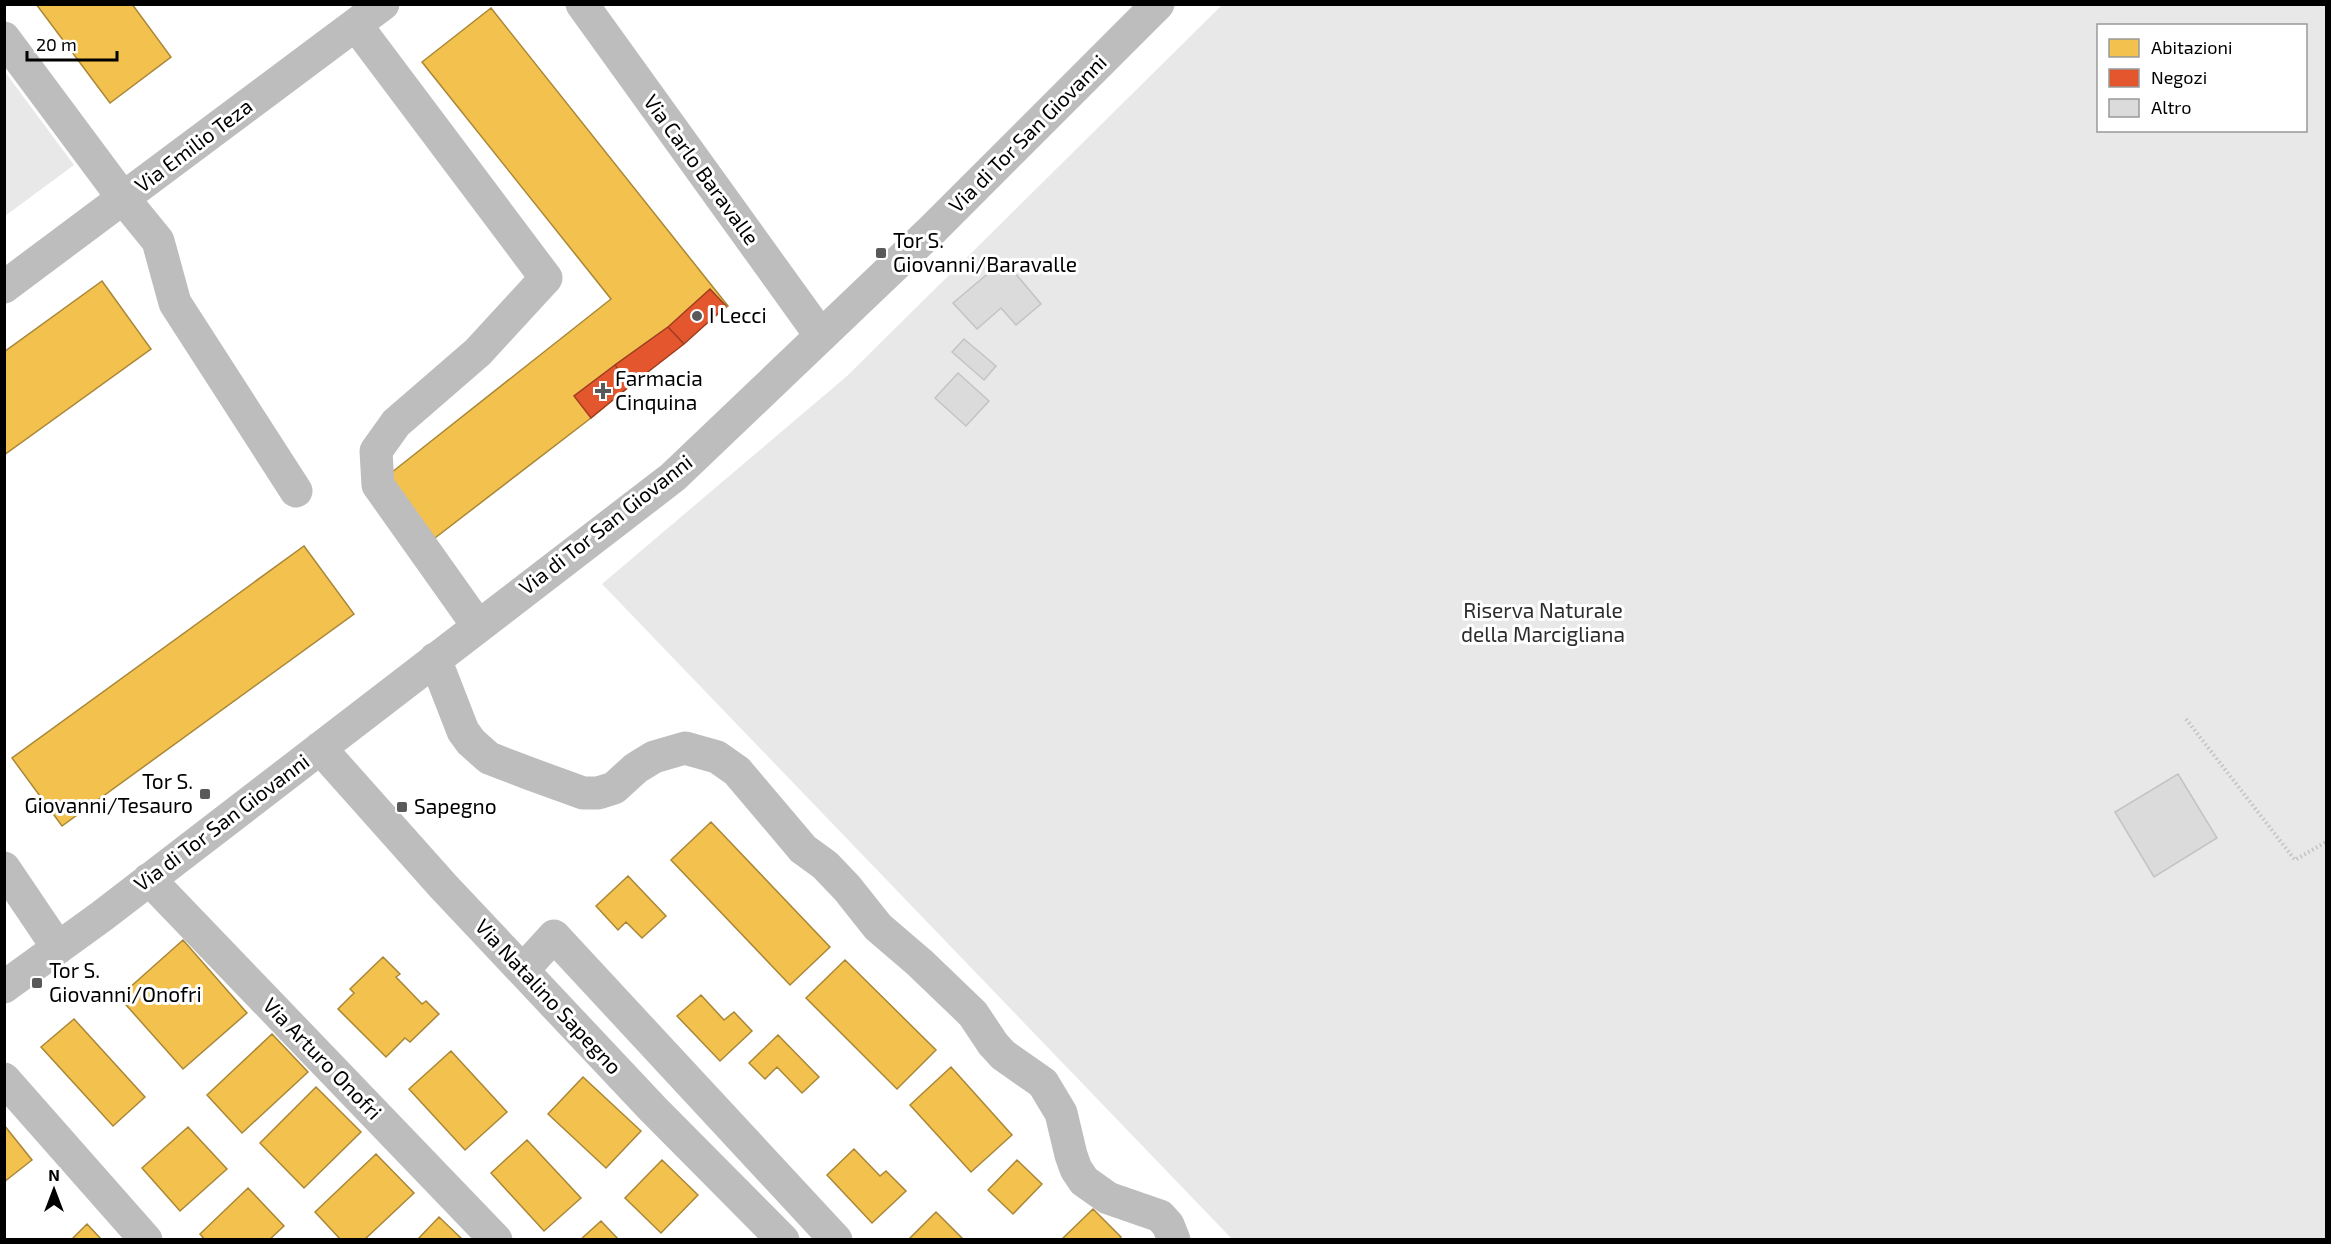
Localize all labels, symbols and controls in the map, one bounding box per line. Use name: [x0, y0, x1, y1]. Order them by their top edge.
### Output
scale bar: [27, 24, 117, 62]
legend: [2097, 24, 2307, 132]
text: 20 m: [36, 33, 77, 55]
text: Abitazioni: [2151, 36, 2232, 58]
street label: Via di Tor San Giovanni: [943, 49, 1111, 217]
text: Negozi: [2151, 66, 2207, 88]
street label: Via Carlo Baravalle: [639, 89, 765, 249]
street label: Via Emilio Teza: [129, 93, 257, 197]
text: Altro: [2151, 96, 2191, 118]
place label: Tor S. Giovanni/Baravalle: [893, 227, 1077, 276]
marker: Tor S. Giovanni/Baravalle: [874, 246, 888, 260]
place label: I Lecci: [709, 302, 767, 327]
marker: I Lecci: [690, 309, 704, 323]
place label: Farmacia Cinquina: [615, 365, 703, 414]
marker: Farmacia Cinquina: [596, 384, 610, 398]
street label: Via di Tor San Giovanni: [514, 449, 697, 599]
park label: Riserva Naturale della Marcigliana: [1461, 597, 1625, 646]
street label: Via di Tor San Giovanni: [129, 748, 314, 896]
place label: Tor S. Giovanni/Tesauro: [24, 768, 193, 817]
marker: Tor S. Giovanni/Tesauro: [198, 787, 212, 801]
place label: Sapegno: [414, 793, 497, 818]
marker: Sapegno: [395, 800, 409, 814]
street label: Via Natalino Sapegno: [471, 913, 627, 1079]
place label: Tor S. Giovanni/Onofri: [49, 957, 202, 1006]
marker: Tor S. Giovanni/Onofri: [30, 976, 44, 990]
street label: Via Arturo Onofri: [259, 992, 388, 1124]
north arrow: [24, 1160, 84, 1220]
text: N: [48, 1165, 60, 1184]

